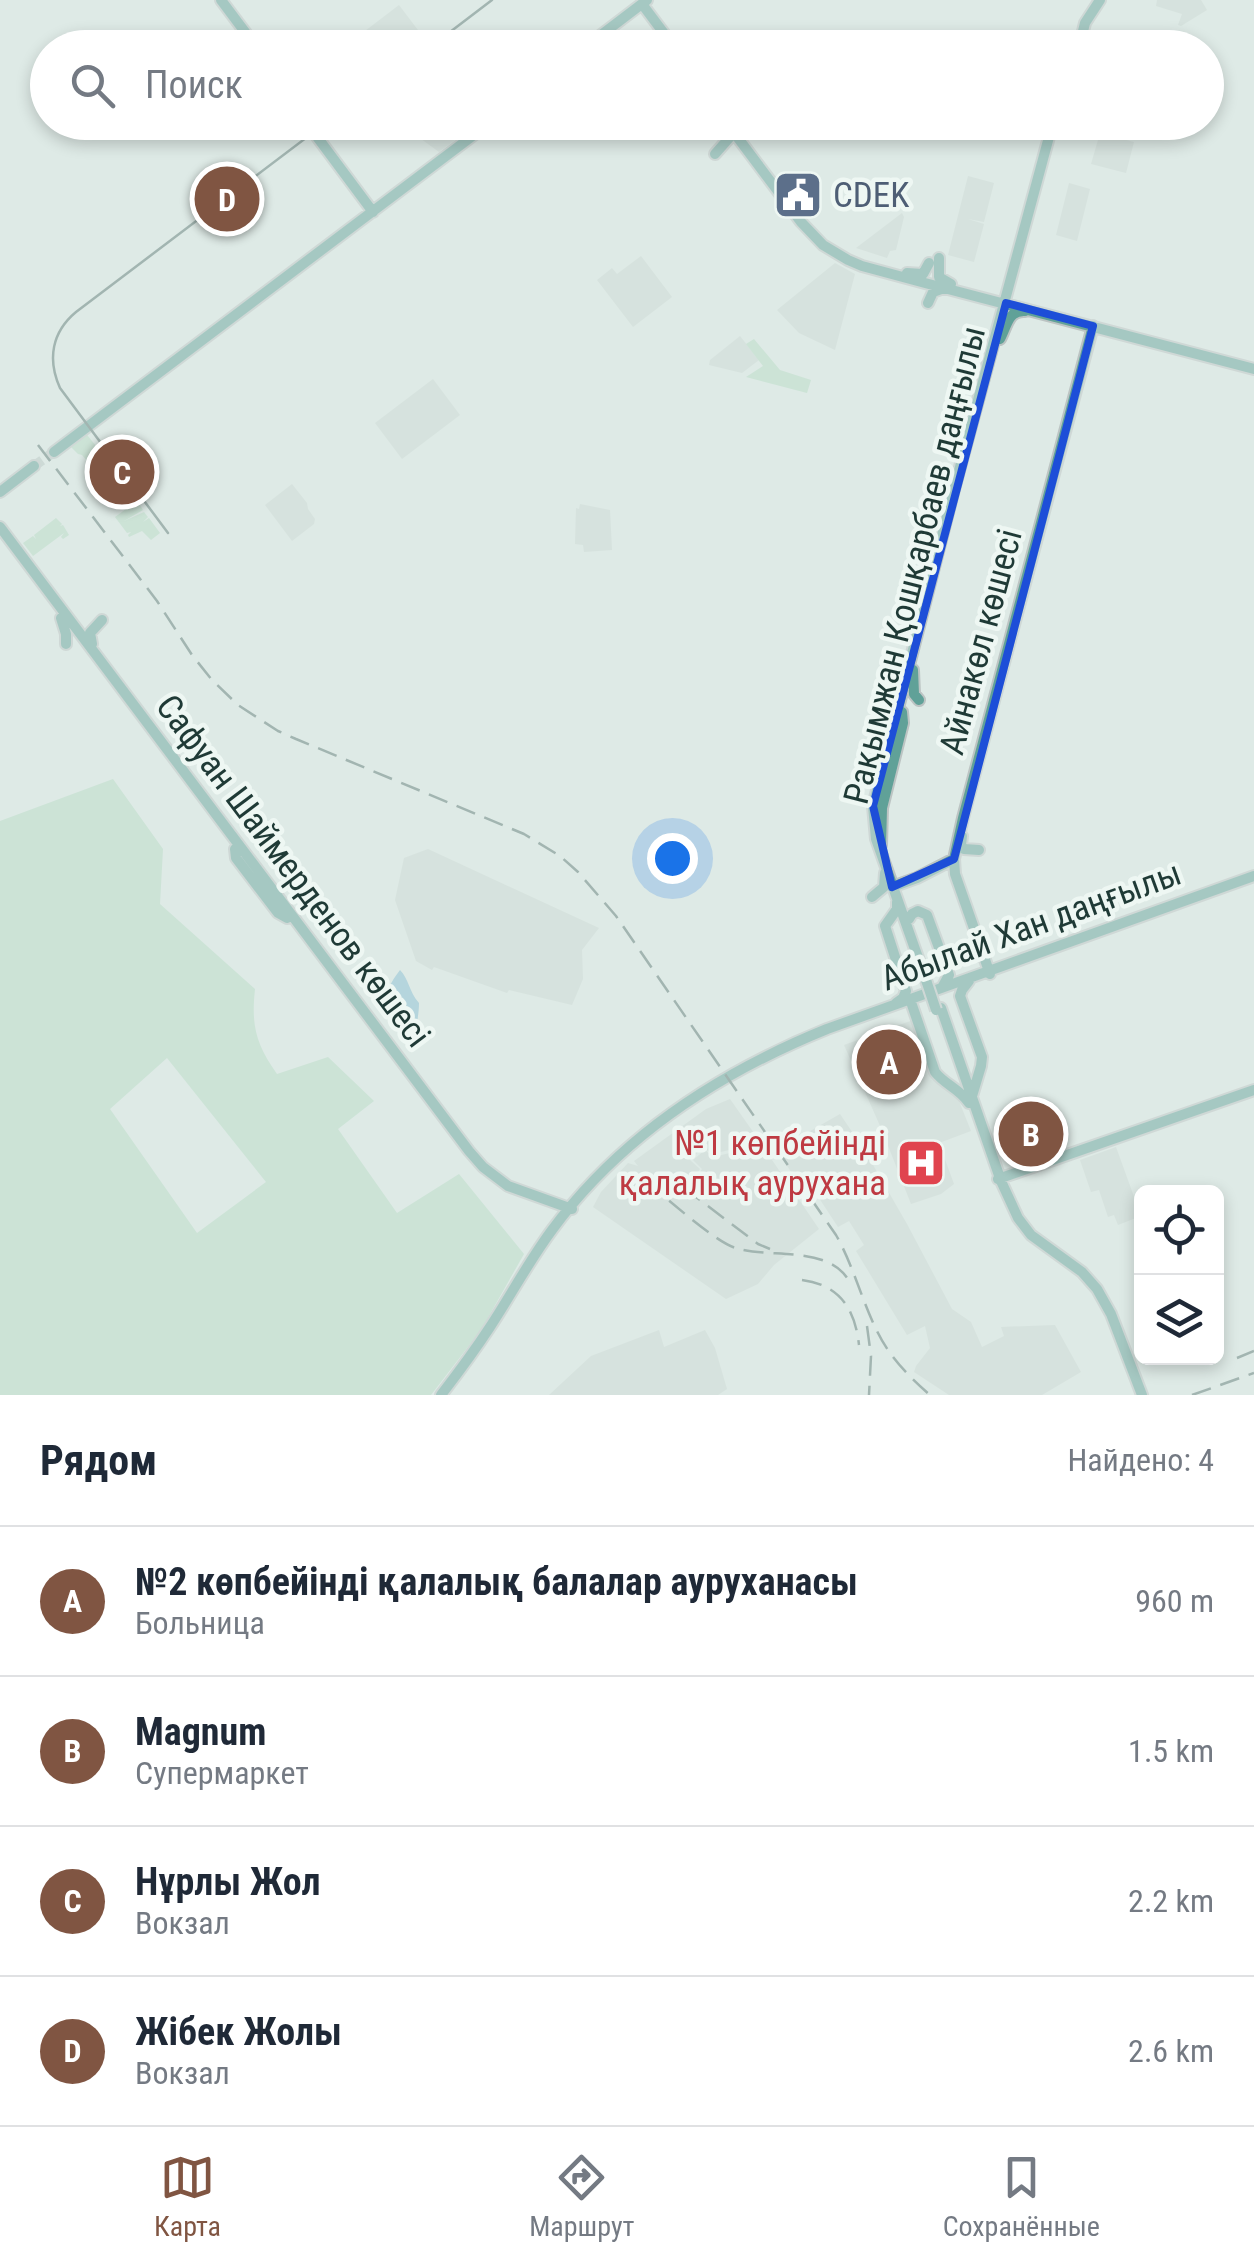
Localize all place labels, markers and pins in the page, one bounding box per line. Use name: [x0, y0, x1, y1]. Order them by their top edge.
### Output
pin: D: [194, 162, 260, 236]
public building icon: CDEK: [772, 169, 824, 221]
place label: CDEK: [833, 175, 909, 216]
pin: C: [90, 434, 154, 510]
pin: A: [856, 1024, 922, 1100]
pin: B: [998, 1096, 1064, 1172]
place label: №1 көпбейінді қалалық аурухана: [619, 1123, 886, 1204]
hospital icon: №1 көпбейінді қалалық аурухана: [895, 1137, 947, 1189]

